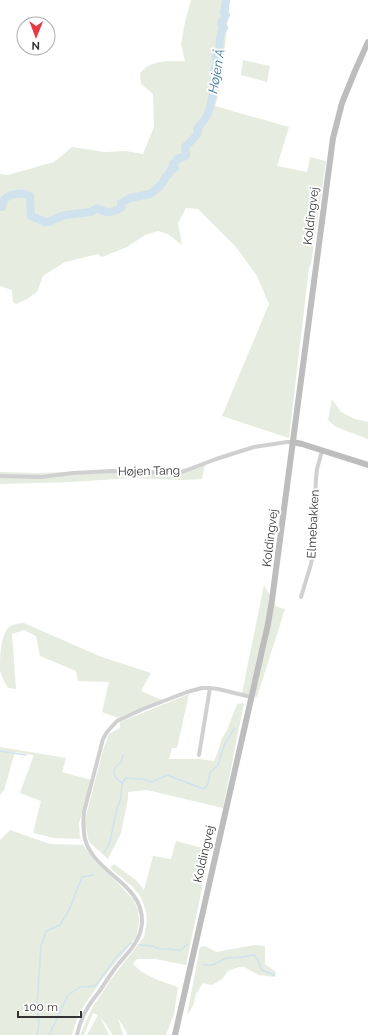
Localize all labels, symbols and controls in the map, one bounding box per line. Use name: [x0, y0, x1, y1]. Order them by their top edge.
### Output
north arrow: [16, 16, 56, 56]
text: N: [32, 39, 40, 52]
water label: Højen Å: [205, 48, 228, 95]
street label: Koldingvej: [301, 186, 321, 246]
street label: Højen Tang: [118, 463, 180, 479]
street label: Elmebakken: [304, 489, 322, 559]
street label: Koldingvej: [260, 508, 280, 568]
street label: Koldingvej: [191, 824, 217, 884]
scale bar: [18, 993, 81, 1019]
text: 100 m: [24, 1000, 58, 1014]

